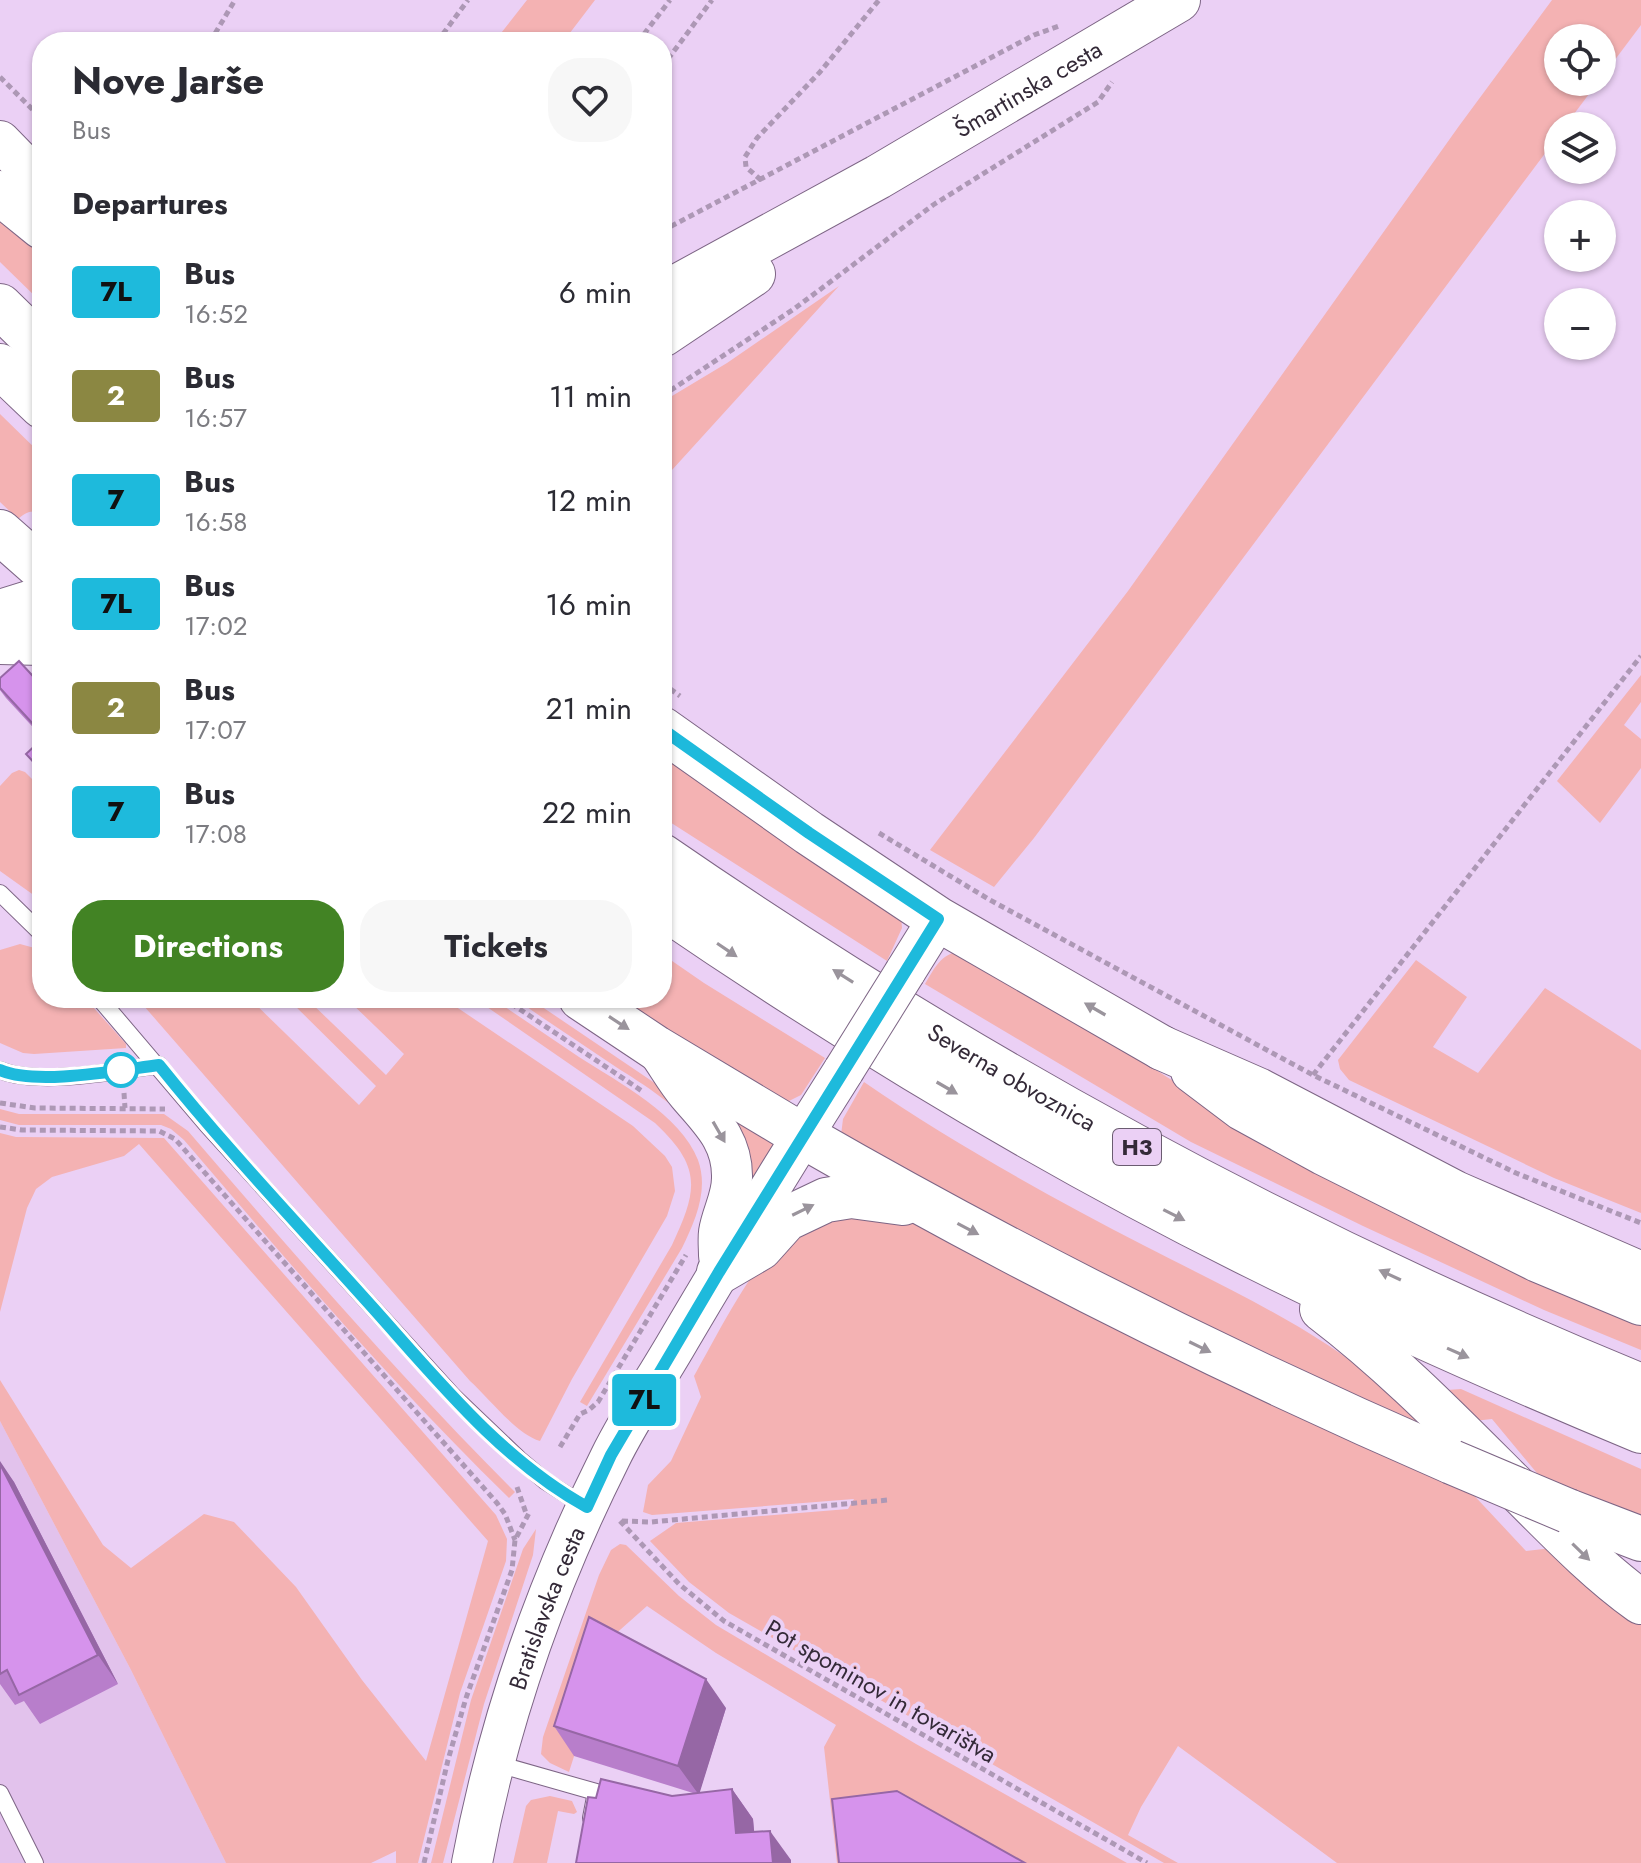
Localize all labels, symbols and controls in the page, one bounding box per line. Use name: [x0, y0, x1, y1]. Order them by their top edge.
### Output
map controls: [1544, 24, 1616, 360]
button: locate: [1544, 24, 1616, 96]
street label: Šmartinska cesta: [947, 31, 1108, 146]
text: Nove Jarše: [72, 53, 264, 108]
button: heart: [548, 58, 632, 142]
text: Bus: [72, 111, 111, 149]
button: layers: [1544, 112, 1616, 184]
text: Departures: [72, 182, 228, 225]
button: +: [1544, 200, 1616, 272]
text: Bus: [184, 252, 235, 295]
text: 7L: [100, 271, 132, 312]
text: 6 min: [559, 271, 632, 314]
button: −: [1544, 288, 1616, 360]
text: 16:52: [184, 295, 248, 333]
text: Bus: [184, 356, 235, 399]
text: 2: [107, 375, 125, 416]
text: 11 min: [549, 375, 632, 418]
text: 16:57: [184, 399, 247, 437]
text: Bus: [184, 460, 235, 503]
text: 7: [108, 479, 124, 520]
text: 12 min: [545, 479, 632, 522]
text: 16:58: [184, 503, 247, 541]
text: Bus: [184, 564, 235, 607]
text: 7L: [100, 583, 132, 624]
text: 16 min: [545, 583, 632, 626]
text: 17:02: [184, 607, 248, 645]
text: Bus: [184, 668, 235, 711]
text: 2: [107, 687, 125, 728]
text: 21 min: [545, 687, 632, 730]
text: 17:07: [184, 711, 246, 749]
text: Bus: [184, 772, 235, 815]
text: 7: [108, 791, 124, 832]
text: 22 min: [542, 791, 632, 834]
text: 17:08: [184, 815, 247, 853]
button: Directions: [72, 900, 344, 992]
button: Tickets: [360, 900, 632, 992]
one-way arrow: [716, 942, 737, 957]
one-way arrow: [833, 968, 854, 983]
one-way arrow: [1084, 1002, 1106, 1016]
street label: Severna obvoznica: [921, 1014, 1103, 1139]
one-way arrow: [608, 1015, 629, 1030]
unlabelled marker: [104, 1053, 138, 1087]
one-way arrow: [936, 1081, 958, 1095]
one-way arrow: [712, 1121, 726, 1144]
road number: H3: [1113, 1129, 1161, 1165]
one-way arrow: [791, 1204, 814, 1217]
one-way arrow: [1162, 1209, 1185, 1222]
one-way arrow: [957, 1223, 980, 1236]
one-way arrow: [1379, 1268, 1402, 1282]
one-way arrow: [1189, 1340, 1212, 1354]
one-way arrow: [1446, 1346, 1470, 1359]
line badge: 7L: [608, 1374, 680, 1426]
text: 7L: [628, 1379, 660, 1420]
street label: Bratislavska cesta: [499, 1521, 593, 1694]
one-way arrow: [1571, 1543, 1590, 1561]
street label: Pot spominov in tovarištva: [759, 1610, 1003, 1772]

